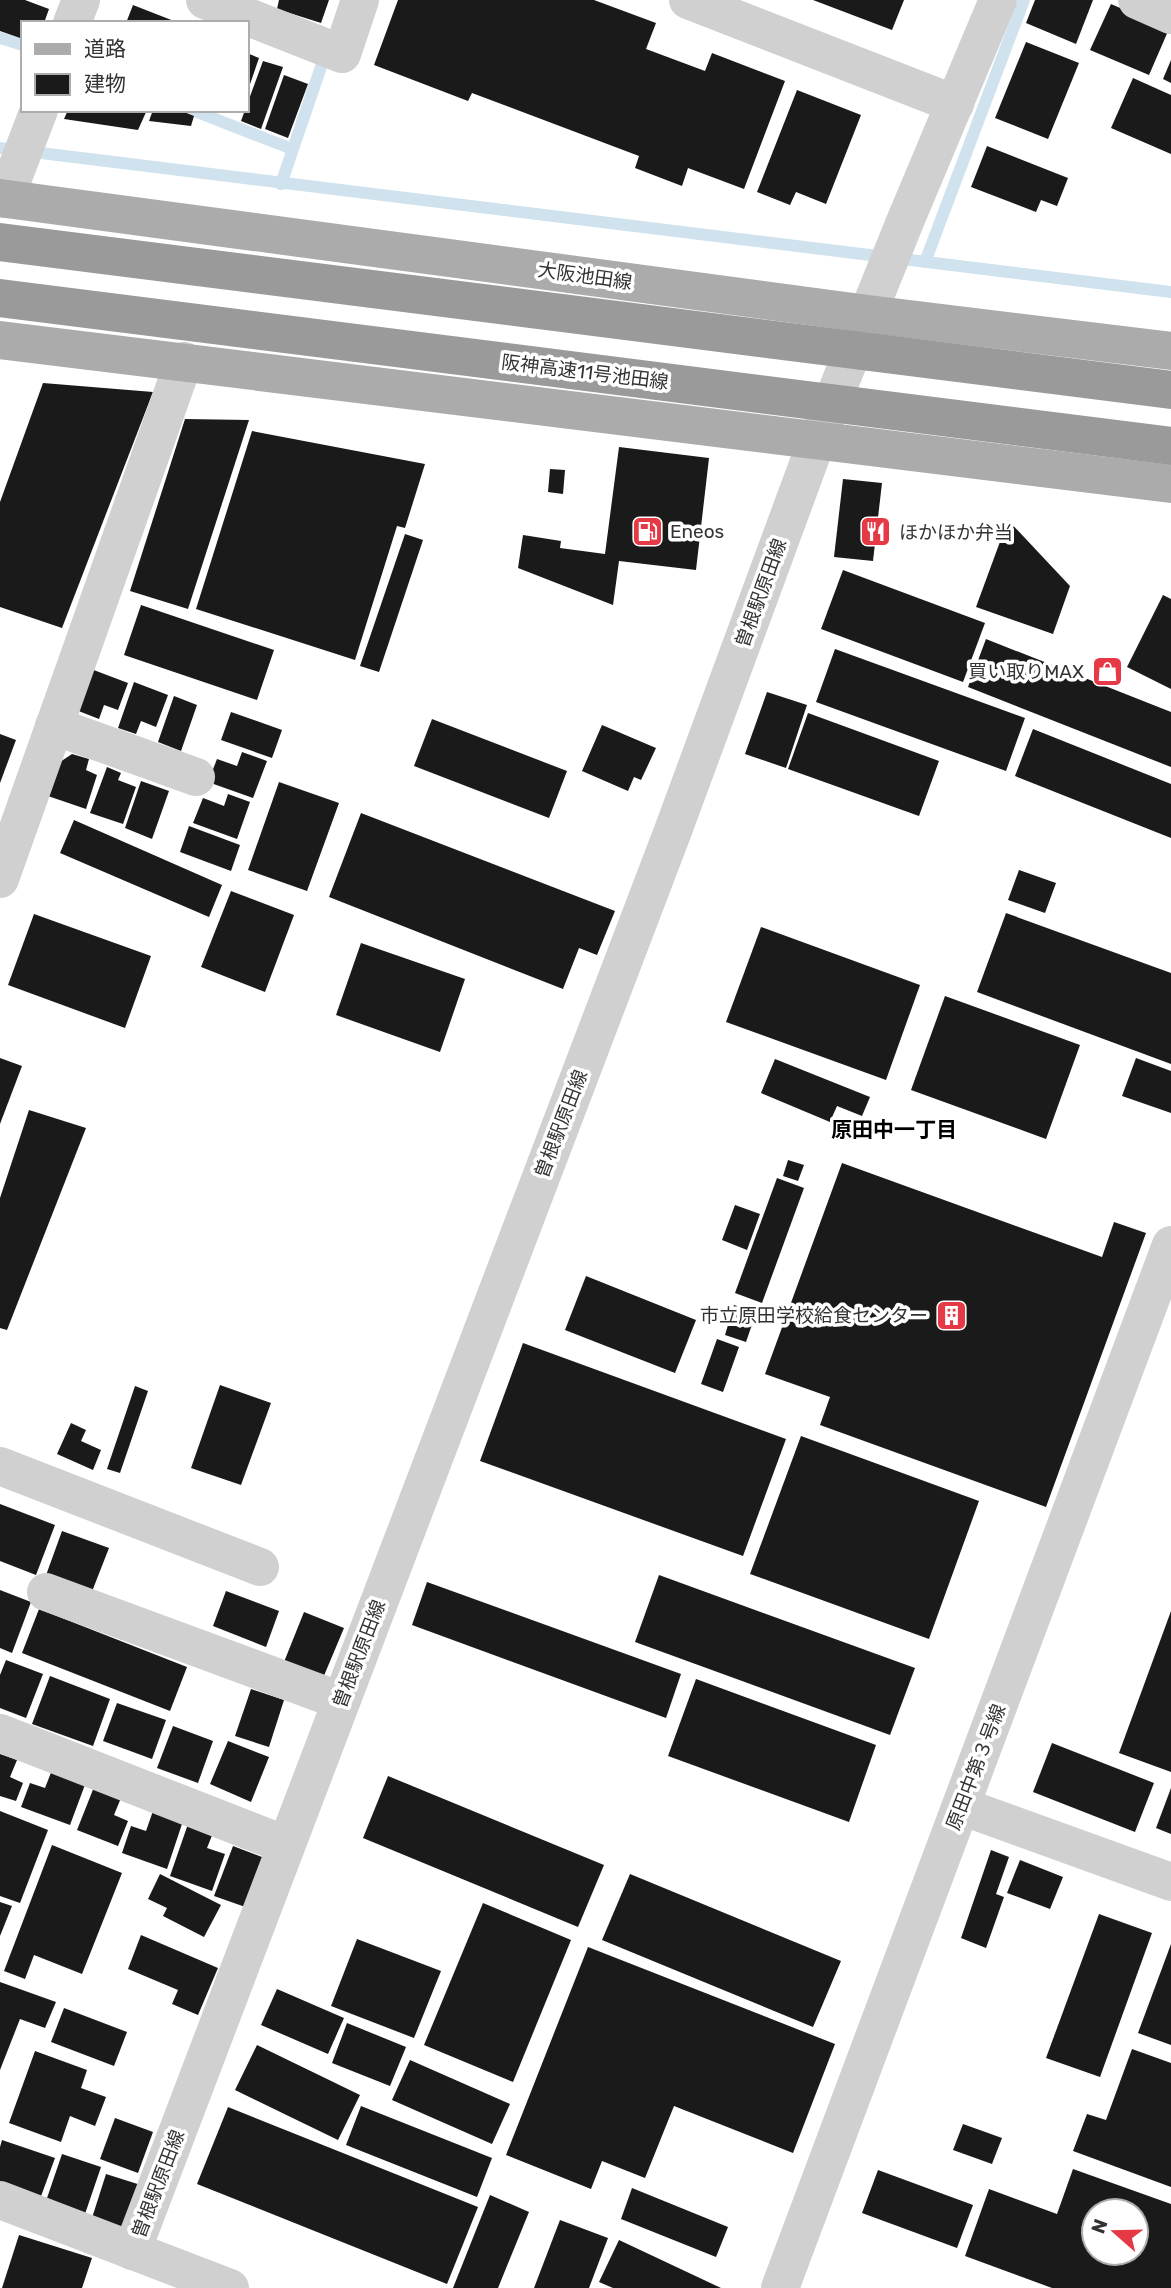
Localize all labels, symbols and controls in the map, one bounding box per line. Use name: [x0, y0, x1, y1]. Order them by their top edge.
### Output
legend: [21, 21, 248, 112]
text: 道路: [84, 36, 126, 61]
text: 建物: [84, 71, 126, 96]
street label: 大阪池田線: [536, 258, 634, 294]
street label: 阪神高速11号池田線: [500, 350, 670, 394]
fuel station icon: Eneos: [630, 514, 664, 548]
restaurant icon: ほかほか弁当: [859, 515, 893, 549]
place label: Eneos: [670, 520, 724, 543]
place label: ほかほか弁当: [899, 521, 1013, 544]
street label: 曽根駅原田線: [731, 535, 791, 651]
shop icon: 買い取りMAX: [1090, 654, 1124, 688]
place label: 買い取りMAX: [968, 660, 1084, 683]
street label: 曽根駅原田線: [530, 1067, 592, 1181]
district label: 原田中一丁目: [831, 1117, 957, 1142]
building icon: 市立原田学校給食センター: [934, 1298, 968, 1332]
place label: 市立原田学校給食センター: [700, 1304, 928, 1327]
street label: 曽根駅原田線: [328, 1597, 390, 1711]
street label: 原田中第３号線: [941, 1701, 1011, 1833]
street label: 曽根駅原田線: [127, 2127, 189, 2241]
north arrow: [1080, 2197, 1150, 2267]
text: N: [1086, 2216, 1113, 2237]

